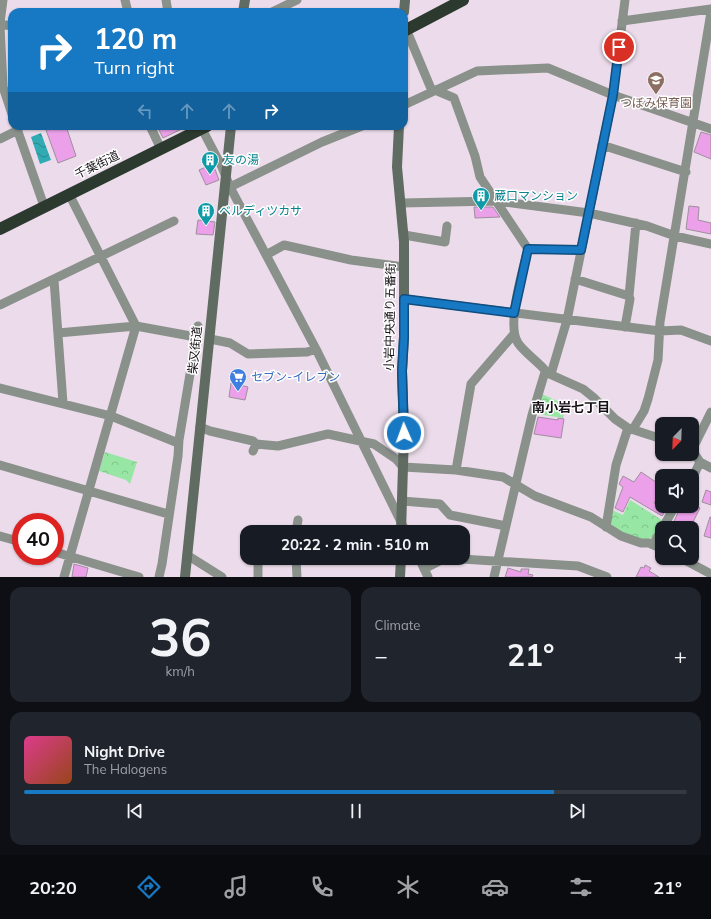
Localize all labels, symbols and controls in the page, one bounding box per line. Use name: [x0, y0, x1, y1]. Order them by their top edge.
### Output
text: 120 m: [94, 21, 177, 56]
icon: right: [28, 24, 80, 76]
pin: [602, 30, 636, 64]
icon: arrive: [608, 36, 630, 58]
text: Turn right: [94, 56, 174, 79]
school or university icon: つぼみ保育園: [646, 70, 666, 95]
place label: つぼみ保育園: [620, 95, 692, 110]
icon: left: [134, 100, 156, 122]
icon: ahead: [176, 100, 198, 122]
icon: ahead: [218, 100, 240, 122]
icon: right: [260, 100, 282, 122]
street label: 千葉街道: [72, 147, 122, 182]
building icon: 友の湯: [200, 150, 220, 175]
place label: 友の湯: [223, 152, 259, 167]
building icon: 蔵口マンション: [471, 186, 491, 211]
place label: 蔵口マンション: [494, 188, 578, 203]
building icon: ベルディツカサ: [196, 201, 216, 226]
place label: ベルディツカサ: [219, 203, 302, 218]
street label: 小岩中央通り五番街: [381, 263, 398, 371]
street label: 柴又街道: [185, 325, 204, 375]
supermarket icon: セブン-イレブン: [228, 367, 248, 392]
place label: セブン-イレブン: [251, 369, 340, 384]
district label: 南小岩七丁目: [532, 399, 610, 415]
position arrow: [383, 412, 425, 454]
north arrow: [655, 417, 699, 461]
map controls: [655, 417, 699, 565]
button: sound: [655, 469, 699, 513]
speed limit sign: 40: [12, 513, 64, 565]
button: search: [655, 521, 699, 565]
text: 20:22 · 2 min · 510 m: [281, 535, 429, 554]
text: 36: [149, 604, 211, 669]
text: Climate: [375, 617, 420, 633]
text: 21°: [507, 636, 554, 674]
text: −: [375, 642, 388, 670]
text: +: [674, 642, 687, 670]
text: km/h: [166, 663, 195, 679]
text: Night Drive: [84, 742, 165, 761]
text: The Halogens: [84, 761, 167, 777]
icon: previous: [124, 800, 146, 822]
icon: pause: [345, 800, 367, 822]
icon: next: [566, 800, 588, 822]
icon: directions: [135, 873, 163, 901]
icon: music: [222, 873, 250, 901]
icon: phone: [308, 873, 336, 901]
icon: climate: [394, 873, 422, 901]
icon: car: [481, 873, 509, 901]
icon: filters: [567, 873, 595, 901]
text: 20:20: [29, 876, 77, 899]
text: 21°: [653, 876, 682, 899]

